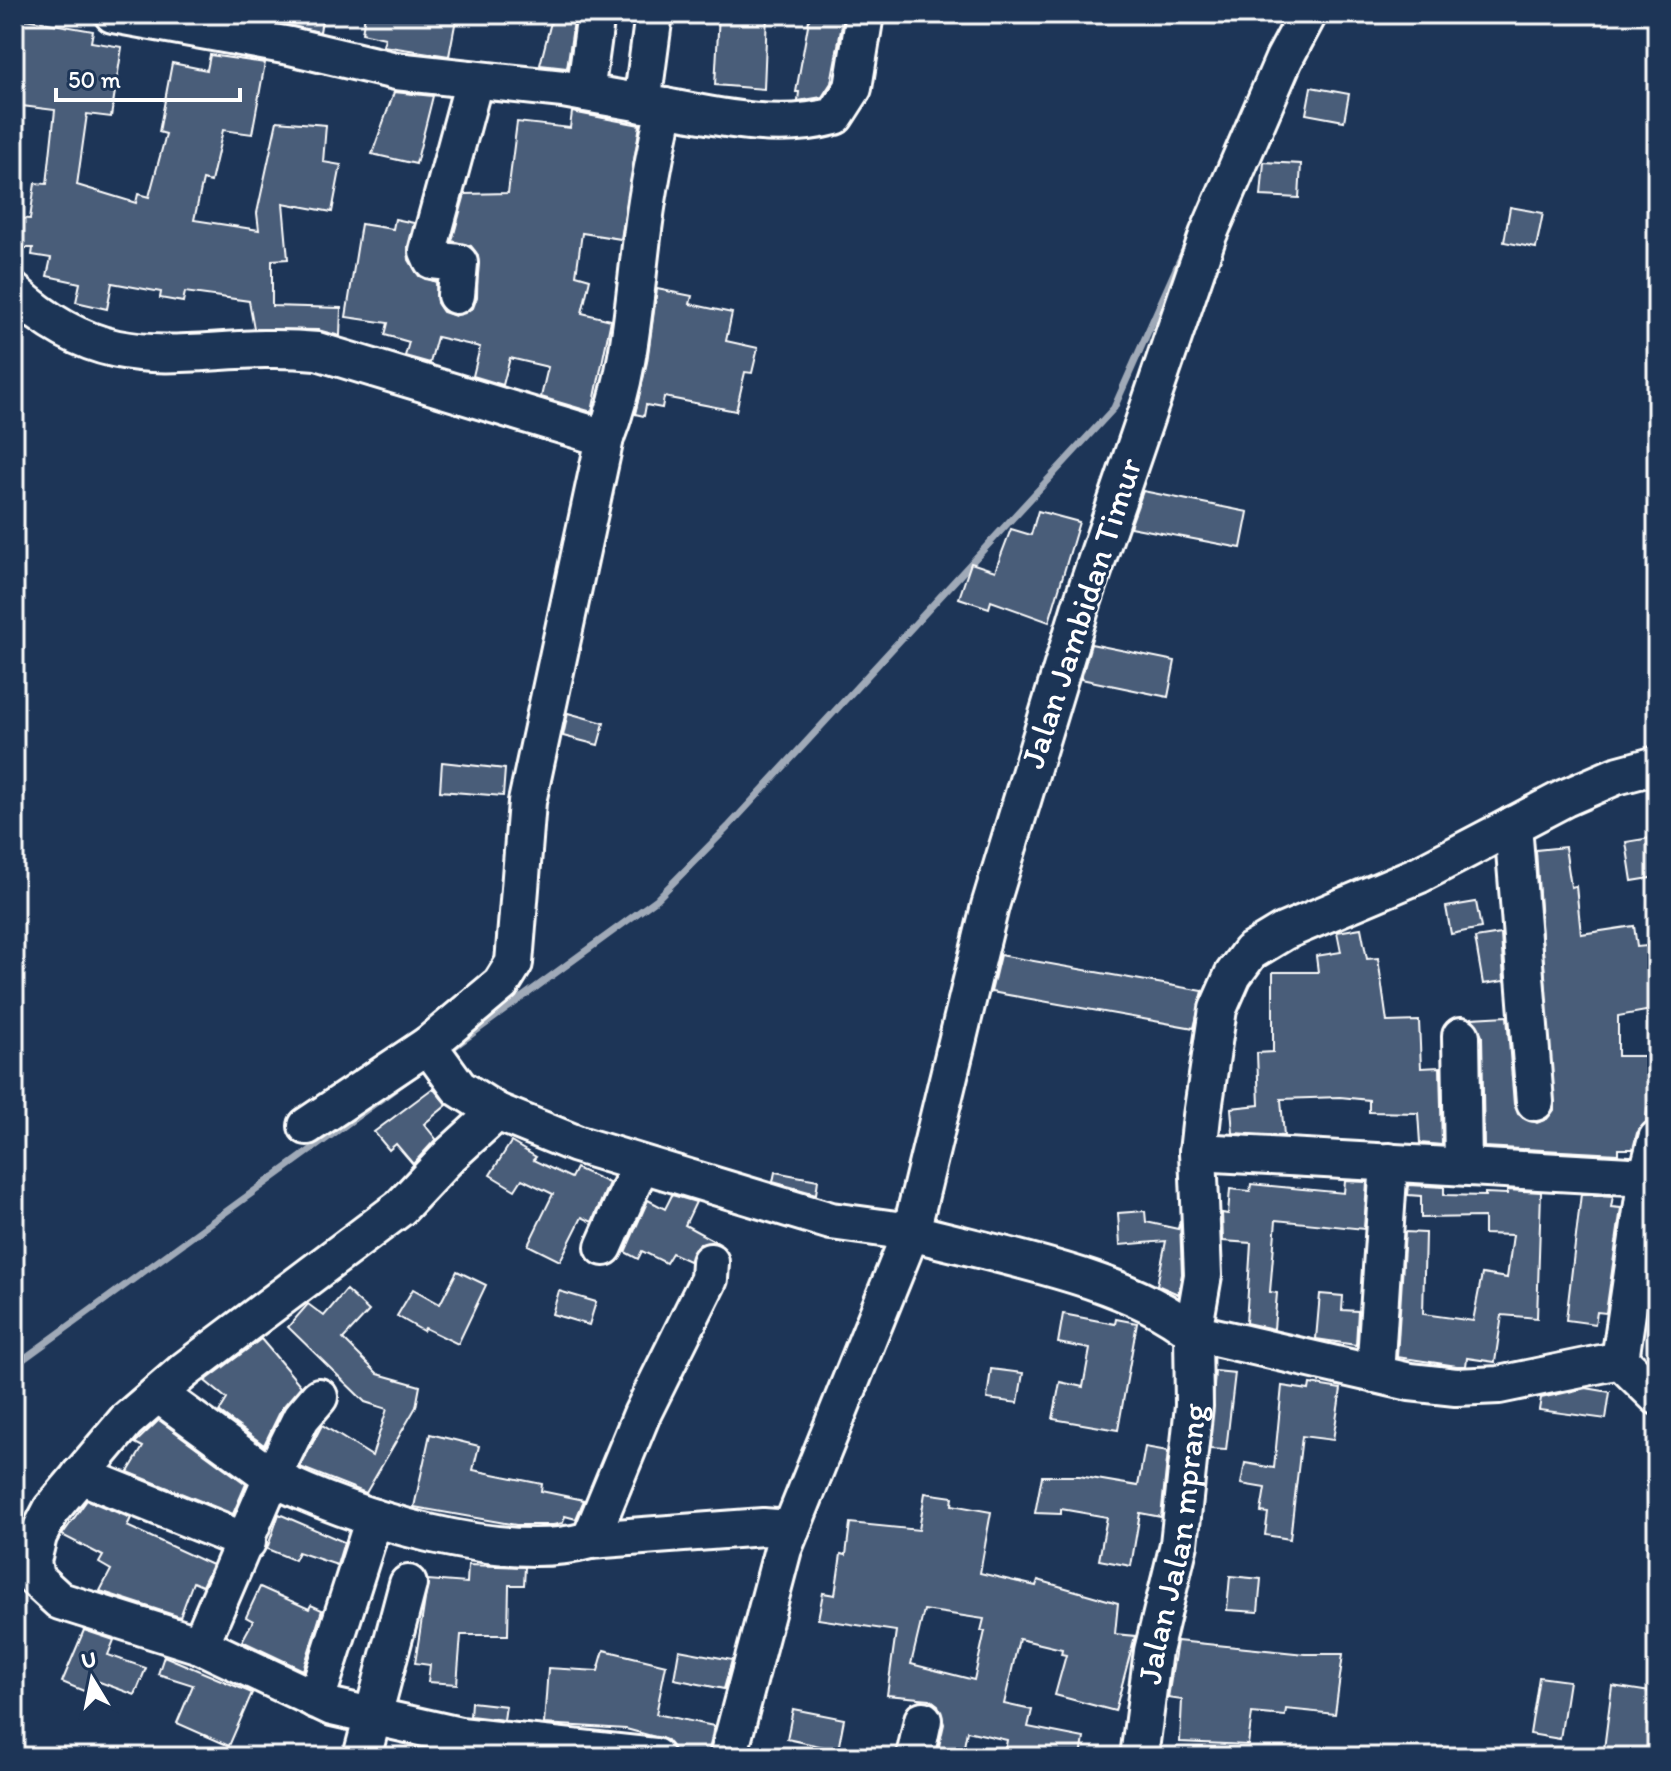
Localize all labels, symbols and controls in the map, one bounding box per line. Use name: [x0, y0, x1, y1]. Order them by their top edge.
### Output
scale bar: [56, 52, 240, 102]
text: 50 m: [68, 65, 121, 94]
street label: Jalan Jambidan Timur: [1011, 453, 1151, 773]
street label: Jalan Jalan mprang: [1128, 1401, 1215, 1687]
north arrow: [52, 1639, 132, 1719]
text: U: [79, 1645, 98, 1674]

